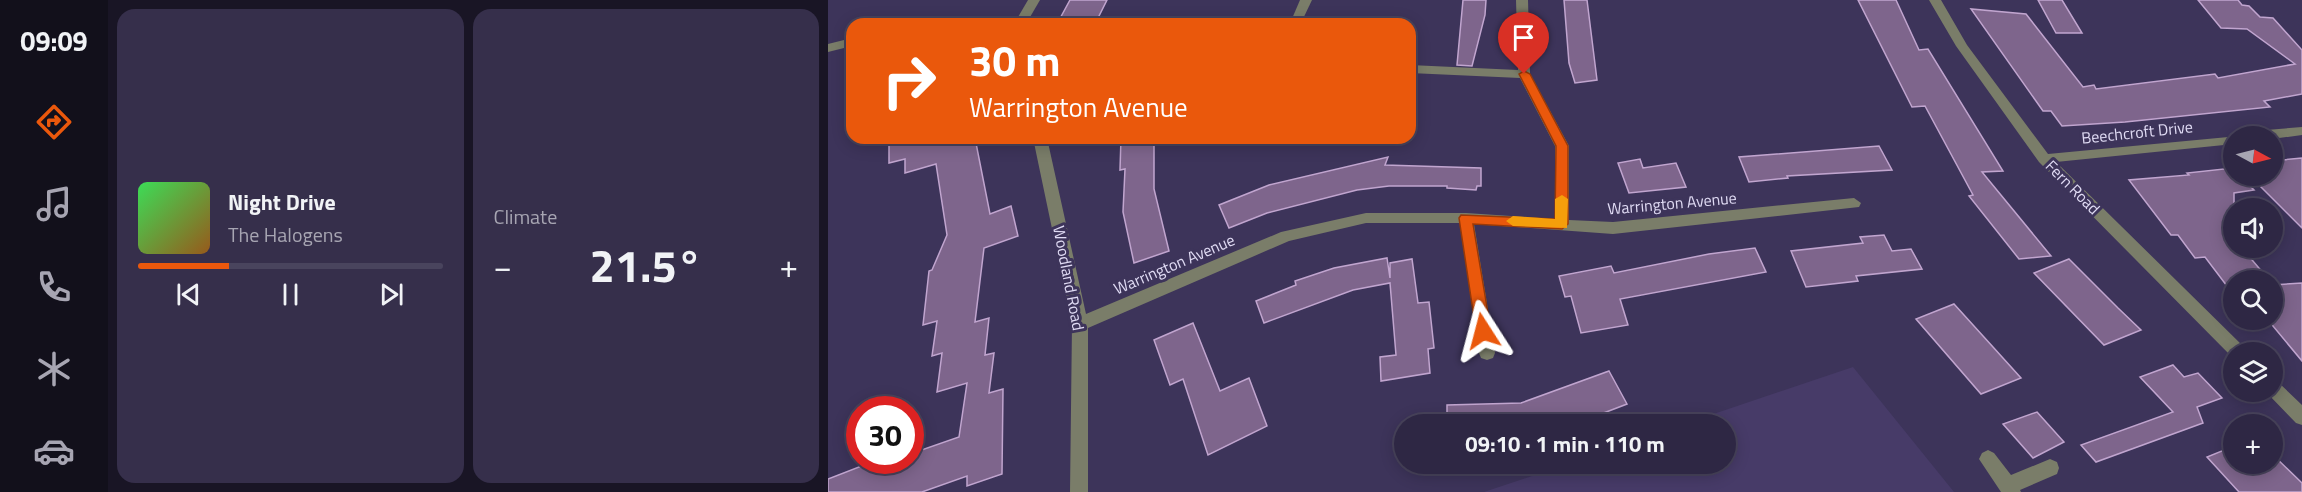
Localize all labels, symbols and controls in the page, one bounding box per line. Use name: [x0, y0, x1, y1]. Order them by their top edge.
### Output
pin: [1498, 12, 1549, 74]
text: 09:09: [20, 20, 88, 61]
icon: arrive: [1507, 21, 1540, 54]
text: 30 m: [969, 28, 1061, 92]
icon: right: [870, 42, 948, 120]
text: Warrington Avenue: [969, 86, 1188, 127]
icon: directions: [33, 101, 75, 143]
street label: Beechcroft Drive: [2080, 114, 2194, 150]
north arrow: [2223, 126, 2283, 186]
map controls: [2223, 126, 2283, 474]
street label: Fern Road: [2040, 154, 2106, 220]
icon: music: [33, 183, 75, 225]
text: Night Drive: [228, 185, 336, 219]
street label: Warrington Avenue: [1606, 185, 1738, 221]
button: sound: [2223, 198, 2283, 258]
text: Climate: [494, 201, 557, 232]
text: The Halogens: [228, 219, 343, 250]
street label: Woodland Road: [1047, 224, 1091, 332]
street label: Warrington Avenue: [1110, 228, 1238, 300]
text: 21.5°: [590, 231, 702, 299]
text: −: [494, 241, 512, 291]
text: +: [780, 241, 798, 291]
icon: phone: [33, 266, 75, 308]
button: search: [2223, 270, 2283, 330]
icon: previous: [172, 278, 205, 311]
icon: pause: [274, 278, 307, 311]
icon: next: [375, 278, 408, 311]
position arrow: [1451, 299, 1515, 363]
button: layers: [2223, 342, 2283, 402]
icon: climate: [33, 348, 75, 390]
speed limit sign: 30: [846, 396, 924, 474]
button: +: [2223, 414, 2283, 474]
text: 09:10 · 1 min · 110 m: [1465, 427, 1665, 461]
icon: car: [33, 430, 75, 472]

